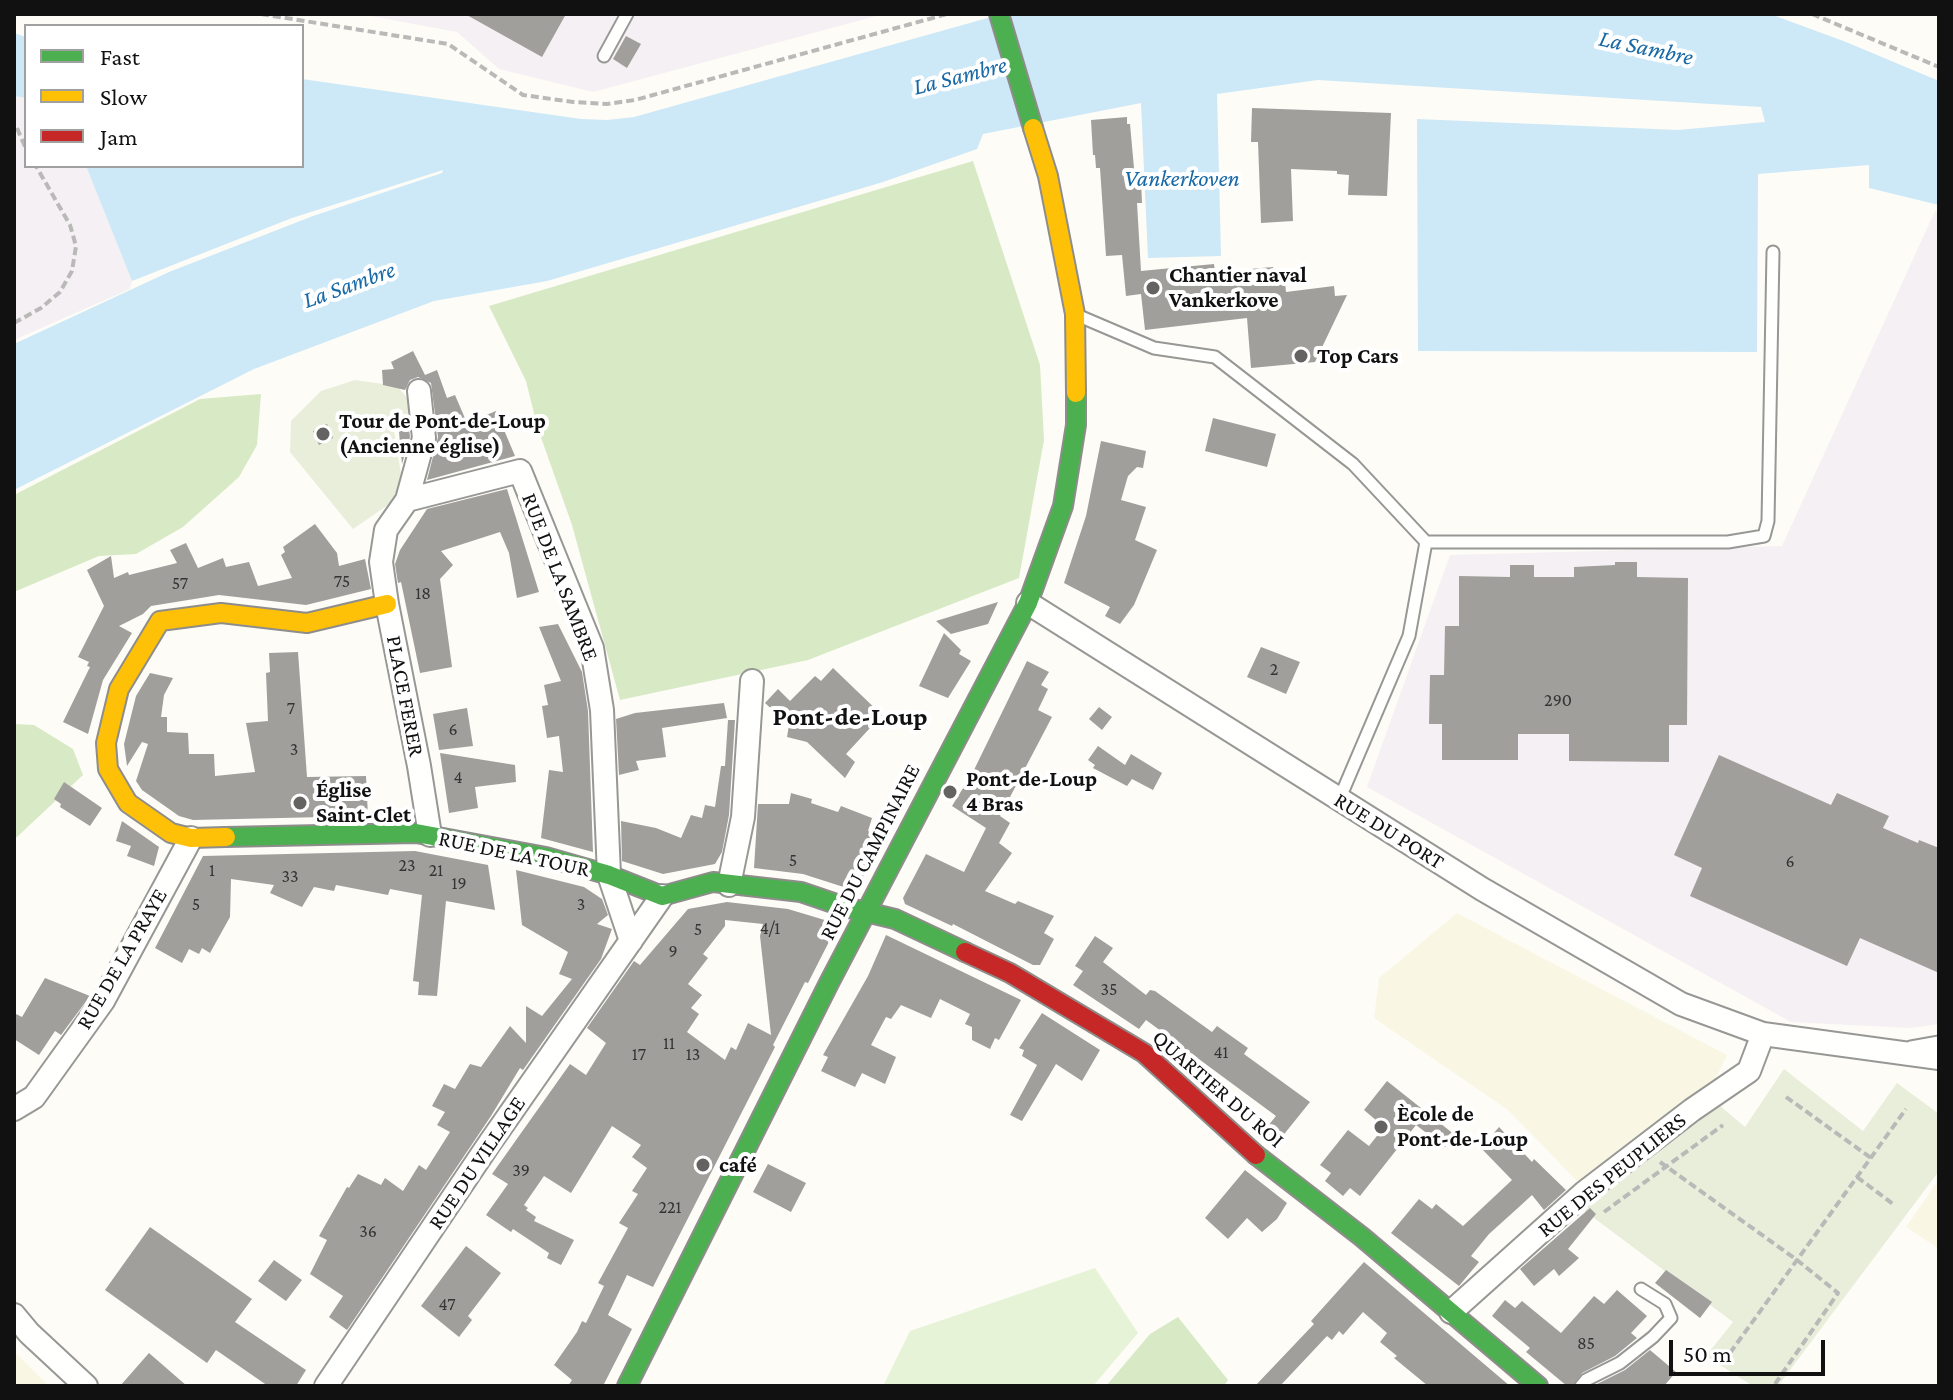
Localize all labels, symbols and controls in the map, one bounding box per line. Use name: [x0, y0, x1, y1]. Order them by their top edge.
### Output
legend: [24, 24, 304, 168]
water label: La Sambre: [1596, 24, 1696, 72]
text: Fast: [100, 43, 140, 70]
water label: La Sambre: [910, 50, 1010, 102]
text: Slow: [100, 83, 147, 110]
text: Jam: [100, 123, 138, 150]
water label: Vankerkoven: [1124, 165, 1240, 193]
water label: La Sambre: [299, 255, 399, 315]
place label: Chantier naval Vankerkove: [1169, 262, 1307, 314]
marker: Chantier naval Vankerkove: [1144, 279, 1162, 297]
place label: Top Cars: [1317, 343, 1399, 369]
marker: Top Cars: [1292, 347, 1310, 365]
place label: Tour de Pont-de-Loup (Ancienne église): [339, 408, 546, 460]
marker: Tour de Pont-de-Loup (Ancienne église): [314, 425, 332, 443]
street label: RUE DE LA SAMBRE: [516, 489, 604, 665]
house number: 75: [334, 570, 350, 592]
house number: 57: [172, 572, 188, 594]
house number: 18: [415, 582, 431, 604]
street label: PLACE FERER: [380, 633, 430, 759]
house number: 2: [1270, 658, 1278, 680]
house number: 290: [1544, 689, 1572, 711]
house number: 7: [287, 697, 295, 719]
district label: Pont-de-Loup: [772, 701, 928, 733]
house number: 6: [448, 718, 458, 740]
house number: 3: [290, 738, 298, 760]
street label: RUE DU CAMPINAIRE: [814, 760, 926, 944]
house number: 4: [453, 766, 463, 788]
place label: Pont-de-Loup 4 Bras: [966, 766, 1097, 818]
place label: Église Saint-Clet: [316, 777, 411, 828]
marker: Pont-de-Loup 4 Bras: [941, 783, 959, 801]
street label: RUE DU PORT: [1329, 787, 1449, 875]
marker: Église Saint-Clet: [291, 794, 309, 812]
street label: RUE DE LA TOUR: [436, 825, 592, 883]
house number: 5: [789, 849, 797, 871]
house number: 6: [1785, 850, 1795, 872]
house number: 23: [398, 854, 416, 876]
house number: 1: [209, 859, 215, 881]
house number: 21: [429, 859, 443, 881]
house number: 33: [282, 865, 298, 887]
house number: 19: [451, 872, 467, 894]
street label: RUE DE LA PRAYE: [71, 884, 173, 1034]
house number: 5: [192, 893, 200, 915]
house number: 3: [577, 893, 585, 915]
house number: 4/1: [760, 917, 780, 939]
house number: 5: [694, 918, 702, 940]
house number: 9: [668, 940, 678, 962]
house number: 35: [1100, 978, 1118, 1000]
street label: QUARTIER DU ROI: [1147, 1025, 1289, 1153]
house number: 11: [663, 1032, 675, 1054]
house number: 41: [1213, 1041, 1229, 1063]
house number: 17: [632, 1043, 646, 1065]
house number: 13: [686, 1043, 700, 1065]
street label: RUE DU VILLAGE: [423, 1091, 531, 1235]
place label: Ècole de Pont-de-Loup: [1397, 1101, 1528, 1152]
street label: RUE DES PEUPLIERS: [1532, 1107, 1692, 1243]
marker: Ècole de Pont-de-Loup: [1372, 1118, 1390, 1136]
place label: café: [719, 1152, 757, 1178]
marker: café: [694, 1156, 712, 1174]
house number: 39: [512, 1159, 530, 1181]
house number: 221: [658, 1196, 682, 1218]
house number: 36: [359, 1220, 377, 1242]
house number: 47: [438, 1293, 456, 1315]
scale bar: [1673, 1324, 1829, 1374]
house number: 85: [1577, 1332, 1595, 1354]
text: 50 m: [1683, 1340, 1732, 1367]

